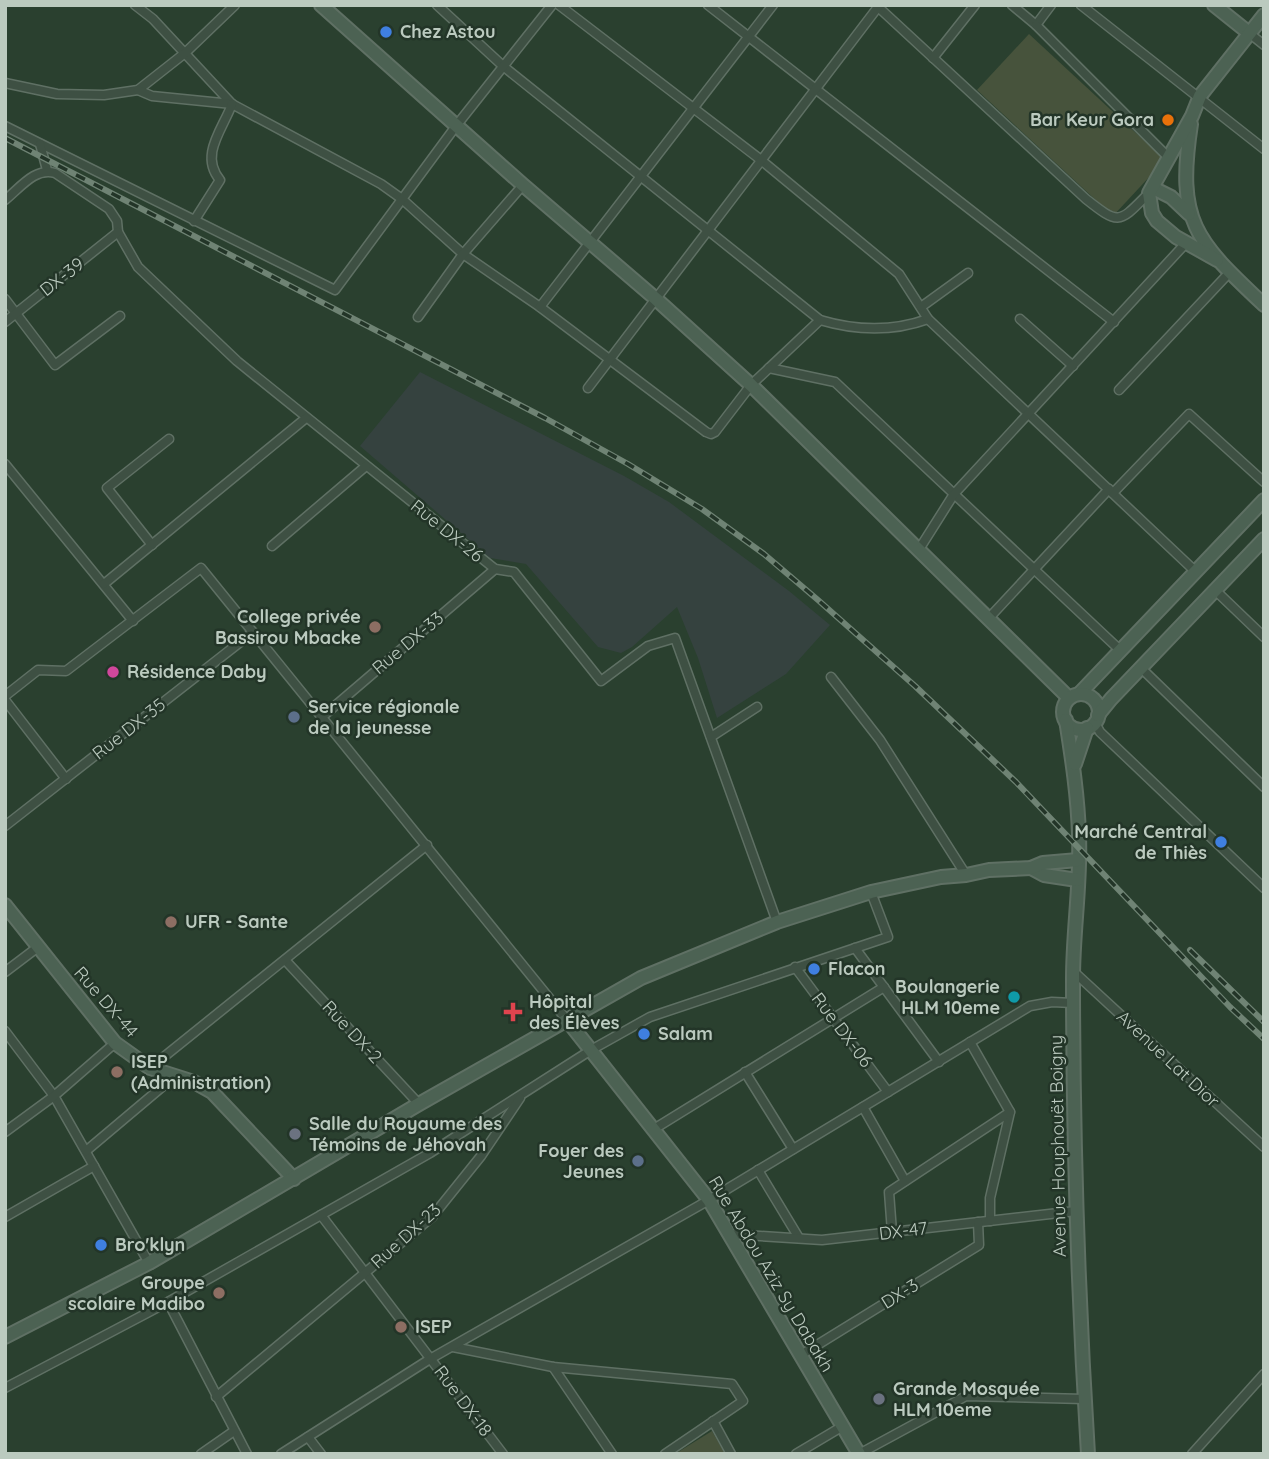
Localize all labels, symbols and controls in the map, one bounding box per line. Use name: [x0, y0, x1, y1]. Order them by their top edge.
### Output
place label: Chez Astou: [400, 20, 495, 43]
marker: Chez Astou: [378, 24, 394, 40]
place label: Bar Keur Gora: [1030, 108, 1154, 131]
marker: Bar Keur Gora: [1160, 112, 1176, 128]
street label: DX-39: [35, 252, 88, 301]
street label: Rue DX-26: [406, 494, 489, 567]
place label: College privée Bassirou Mbacke: [215, 605, 361, 649]
street label: Rue DX-33: [367, 606, 448, 679]
marker: College privée Bassirou Mbacke: [367, 619, 383, 635]
place label: Résidence Daby: [127, 660, 267, 683]
marker: Résidence Daby: [105, 664, 121, 680]
street label: Rue DX-35: [87, 693, 170, 764]
place label: Service régionale de la jeunesse: [308, 695, 460, 739]
marker: Service régionale de la jeunesse: [286, 709, 302, 725]
place label: Marché Central de Thiès: [1074, 820, 1207, 864]
marker: Marché Central de Thiès: [1213, 834, 1229, 850]
place label: UFR - Sante: [185, 910, 288, 933]
marker: UFR - Sante: [163, 914, 179, 930]
place label: Flacon: [828, 957, 886, 980]
street label: Rue DX-44: [69, 961, 143, 1042]
marker: Flacon: [806, 961, 822, 977]
place label: Boulangerie HLM 10eme: [895, 975, 1000, 1019]
street label: Rue DX-06: [807, 988, 878, 1072]
marker: Boulangerie HLM 10eme: [1006, 989, 1022, 1005]
place label: Hôpital des Élèves: [529, 990, 620, 1034]
street label: Rue DX-2: [318, 995, 387, 1068]
marker: Hôpital des Élèves: [503, 1002, 523, 1022]
street label: Avenue Lat Dior: [1112, 1005, 1225, 1112]
place label: Salam: [658, 1022, 713, 1045]
marker: Salam: [636, 1026, 652, 1042]
street label: Avenue Houphouët Boigny: [1044, 1035, 1071, 1257]
place label: ISEP (Administration): [131, 1050, 271, 1094]
marker: ISEP (Administration): [109, 1064, 125, 1080]
place label: Salle du Royaume des Témoins de Jéhovah: [309, 1112, 502, 1156]
marker: Salle du Royaume des Témoins de Jéhovah: [287, 1126, 303, 1142]
place label: Foyer des Jeunes: [538, 1139, 624, 1183]
marker: Foyer des Jeunes: [630, 1153, 646, 1169]
street label: Rue Abdou Aziz Sy Dabakh: [704, 1171, 839, 1376]
street label: Rue DX-23: [366, 1198, 446, 1273]
street label: DX-47: [877, 1216, 928, 1245]
place label: Bro'klyn: [115, 1233, 185, 1256]
marker: Bro'klyn: [93, 1237, 109, 1253]
place label: Groupe scolaire Madibo: [68, 1271, 205, 1315]
street label: DX-3: [877, 1273, 923, 1314]
marker: Groupe scolaire Madibo: [211, 1285, 227, 1301]
place label: ISEP: [415, 1315, 452, 1338]
marker: ISEP: [393, 1319, 409, 1335]
street label: Rue DX-18: [429, 1361, 498, 1441]
place label: Grande Mosquée HLM 10eme: [893, 1377, 1040, 1421]
marker: Grande Mosquée HLM 10eme: [871, 1391, 887, 1407]

